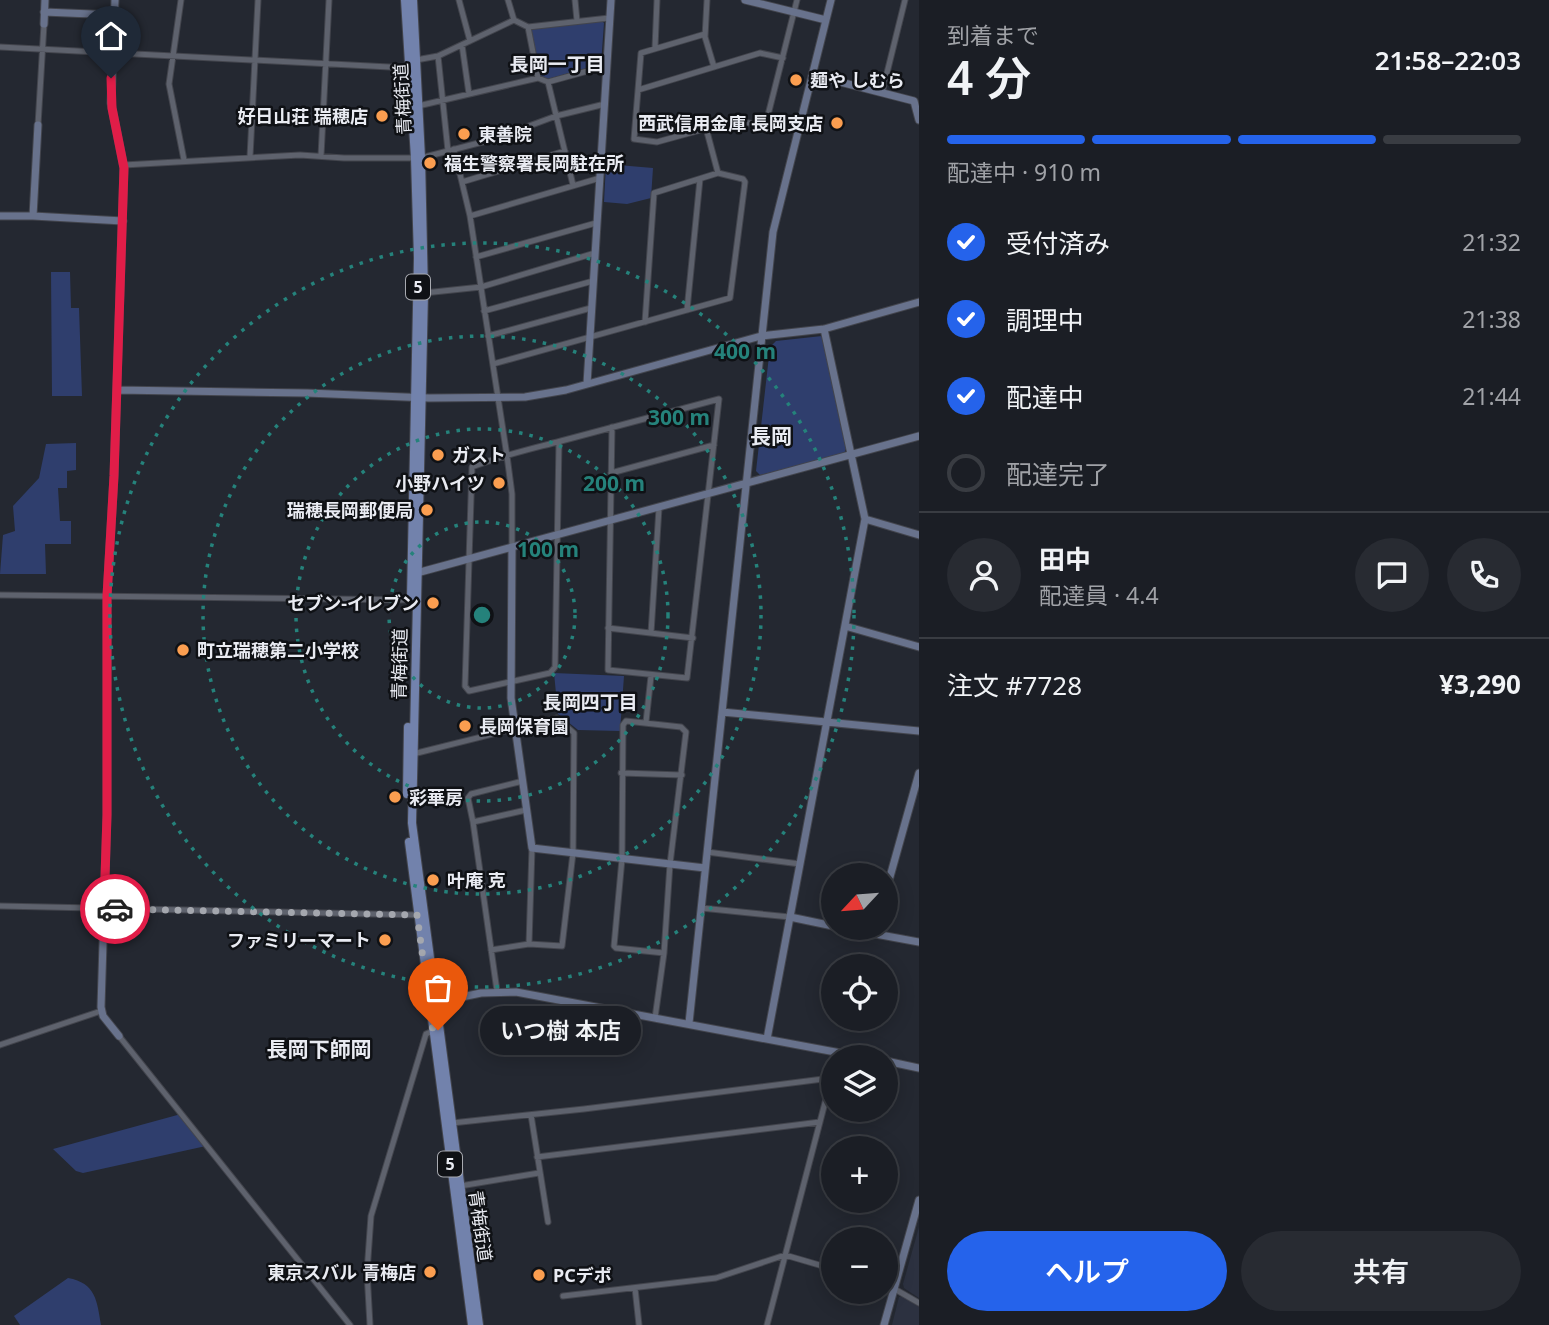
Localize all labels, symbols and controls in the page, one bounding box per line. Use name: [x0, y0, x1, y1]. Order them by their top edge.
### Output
pin: [81, 6, 141, 78]
icon: home: [92, 17, 130, 55]
text: 到着まで: [947, 19, 1039, 51]
text: 21:58–22:03: [1375, 42, 1521, 78]
text: 4 分: [947, 46, 1031, 108]
district label: 長岡一丁目: [509, 51, 605, 77]
street label: 青梅街道: [388, 62, 416, 136]
place label: 麺や しむら: [810, 68, 905, 92]
marker: 麺や しむら: [788, 72, 804, 88]
place label: 好日山荘 瑞穂店: [237, 104, 368, 128]
marker: 好日山荘 瑞穂店: [374, 108, 390, 124]
place label: 西武信用金庫 長岡支店: [638, 111, 823, 135]
marker: 西武信用金庫 長岡支店: [829, 115, 845, 131]
place label: 東善院: [478, 122, 532, 146]
marker: 東善院: [456, 126, 472, 142]
place label: 福生警察署長岡駐在所: [444, 151, 624, 175]
marker: 福生警察署長岡駐在所: [422, 155, 438, 171]
text: 配達中 · 910 m: [947, 156, 1101, 188]
icon: check: [947, 223, 985, 261]
text: 受付済み: [1006, 225, 1110, 261]
text: 21:32: [1462, 226, 1521, 258]
road number: 5: [406, 274, 430, 300]
icon: check: [947, 300, 985, 338]
text: 調理中: [1006, 302, 1084, 338]
text: 21:38: [1462, 303, 1521, 335]
text: 400 m: [714, 337, 776, 365]
icon: check: [947, 377, 985, 415]
text: 配達中: [1006, 379, 1084, 415]
text: 21:44: [1462, 380, 1521, 412]
text: 300 m: [648, 403, 710, 431]
district label: 長岡: [750, 422, 792, 450]
place label: ガスト: [452, 443, 506, 467]
marker: ガスト: [430, 447, 446, 463]
text: 配達完了: [1006, 456, 1110, 492]
text: 200 m: [583, 469, 645, 497]
place label: 小野ハイツ: [395, 471, 485, 495]
marker: 小野ハイツ: [491, 475, 507, 491]
place label: 瑞穂長岡郵便局: [287, 498, 413, 522]
marker: 瑞穂長岡郵便局: [419, 502, 435, 518]
text: 100 m: [517, 535, 579, 563]
button: person: [947, 538, 1021, 612]
button: chat: [1355, 538, 1429, 612]
button: phone: [1447, 538, 1521, 612]
text: 田中: [1039, 541, 1091, 577]
text: 配達員 · 4.4: [1039, 579, 1159, 611]
place label: セブン-イレブン: [287, 591, 419, 615]
marker: セブン-イレブン: [425, 595, 441, 611]
centre of rings: [470, 603, 494, 627]
street label: 青梅街道: [386, 628, 412, 700]
place label: 町立瑞穂第二小学校: [197, 638, 359, 662]
marker: 町立瑞穂第二小学校: [175, 642, 191, 658]
text: ¥3,290: [1439, 666, 1521, 702]
text: 注文 #7728: [947, 667, 1082, 703]
district label: 長岡四丁目: [542, 689, 638, 715]
place label: 長岡保育園: [479, 714, 569, 738]
marker: 長岡保育園: [457, 718, 473, 734]
place label: 彩華房: [409, 785, 463, 809]
marker: 彩華房: [387, 789, 403, 805]
north arrow: [821, 863, 898, 940]
map controls: [821, 863, 898, 1304]
place label: 叶庵 克: [447, 868, 506, 892]
marker: 叶庵 克: [425, 872, 441, 888]
courier: [80, 874, 150, 944]
icon: car: [96, 890, 134, 928]
place label: ファミリーマート: [227, 928, 371, 952]
marker: ファミリーマート: [377, 932, 393, 948]
button: locate: [821, 954, 898, 1031]
pin: [408, 958, 468, 1030]
icon: bag: [419, 969, 457, 1007]
callout: いつ樹 本店: [480, 1006, 641, 1054]
text: いつ樹 本店: [500, 1014, 621, 1046]
district label: 長岡下師岡: [267, 1035, 372, 1063]
button: layers: [821, 1045, 898, 1122]
button: +: [821, 1136, 898, 1213]
road number: 5: [438, 1152, 462, 1176]
street label: 青梅街道: [464, 1189, 498, 1263]
button: −: [821, 1227, 898, 1304]
button: ヘルプ: [947, 1231, 1227, 1311]
button: 共有: [1241, 1231, 1521, 1311]
place label: 東京スバル 青梅店: [267, 1260, 416, 1284]
place label: PCデポ: [553, 1263, 612, 1287]
marker: 東京スバル 青梅店: [422, 1264, 438, 1280]
marker: PCデポ: [531, 1267, 547, 1283]

